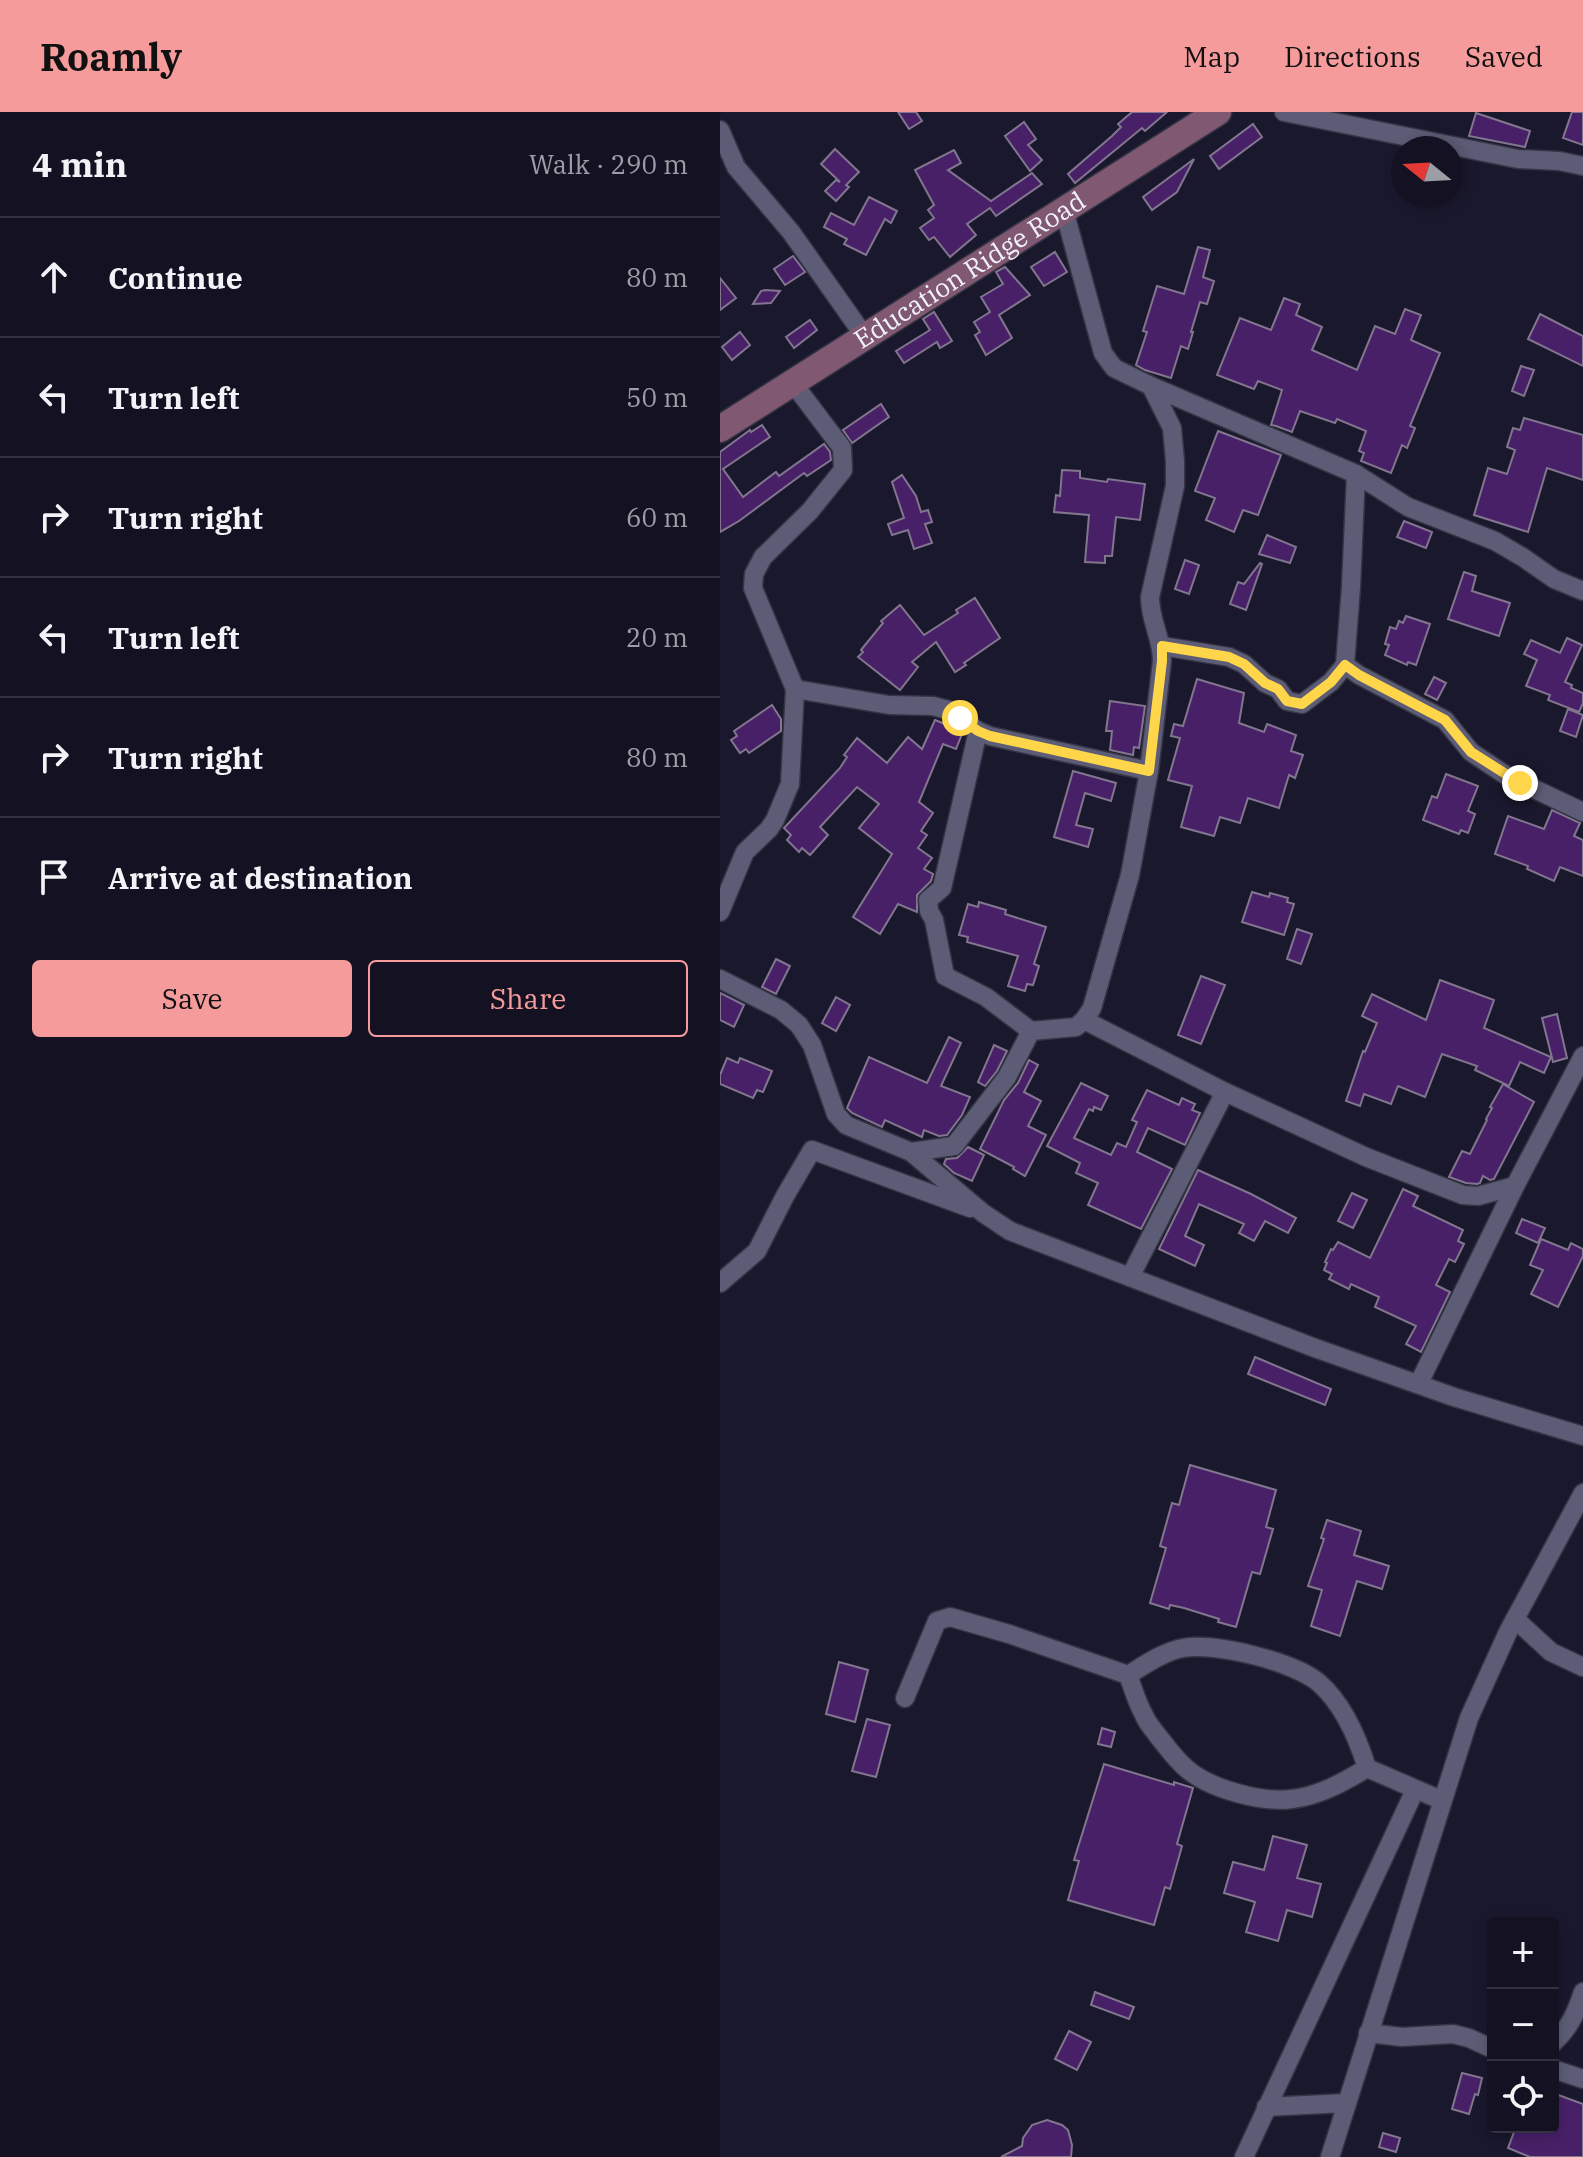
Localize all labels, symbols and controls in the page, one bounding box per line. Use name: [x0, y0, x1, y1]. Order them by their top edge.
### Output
text: Roamly: [40, 32, 182, 81]
text: Map: [1183, 38, 1240, 75]
text: Directions: [1284, 38, 1421, 75]
text: Saved: [1465, 38, 1543, 75]
north arrow: [1391, 136, 1463, 208]
text: 4 min: [32, 142, 127, 186]
text: Walk · 290 m: [529, 147, 688, 181]
street label: Education Ridge Road: [847, 183, 1091, 355]
icon: ahead: [32, 255, 76, 299]
text: Continue: [108, 258, 243, 297]
text: 80 m: [626, 260, 688, 294]
icon: left: [32, 375, 76, 419]
text: Turn left: [108, 378, 240, 417]
text: 50 m: [626, 380, 688, 414]
icon: right: [32, 495, 76, 539]
text: Turn right: [108, 498, 263, 537]
text: 60 m: [626, 500, 688, 534]
icon: left: [32, 615, 76, 659]
text: Turn left: [108, 618, 240, 657]
text: 20 m: [626, 620, 688, 654]
route start: [942, 700, 978, 736]
icon: right: [32, 735, 76, 779]
text: Turn right: [108, 738, 263, 777]
text: 80 m: [626, 740, 688, 774]
route end: [1502, 765, 1538, 801]
icon: arrive: [32, 855, 76, 899]
text: Arrive at destination: [108, 858, 413, 897]
button: Save: [32, 960, 352, 1037]
button: Share: [368, 960, 688, 1037]
map controls: [1487, 1917, 1559, 2133]
button: +: [1487, 1917, 1559, 1989]
button: −: [1487, 1989, 1559, 2061]
button: locate: [1487, 2061, 1559, 2133]

